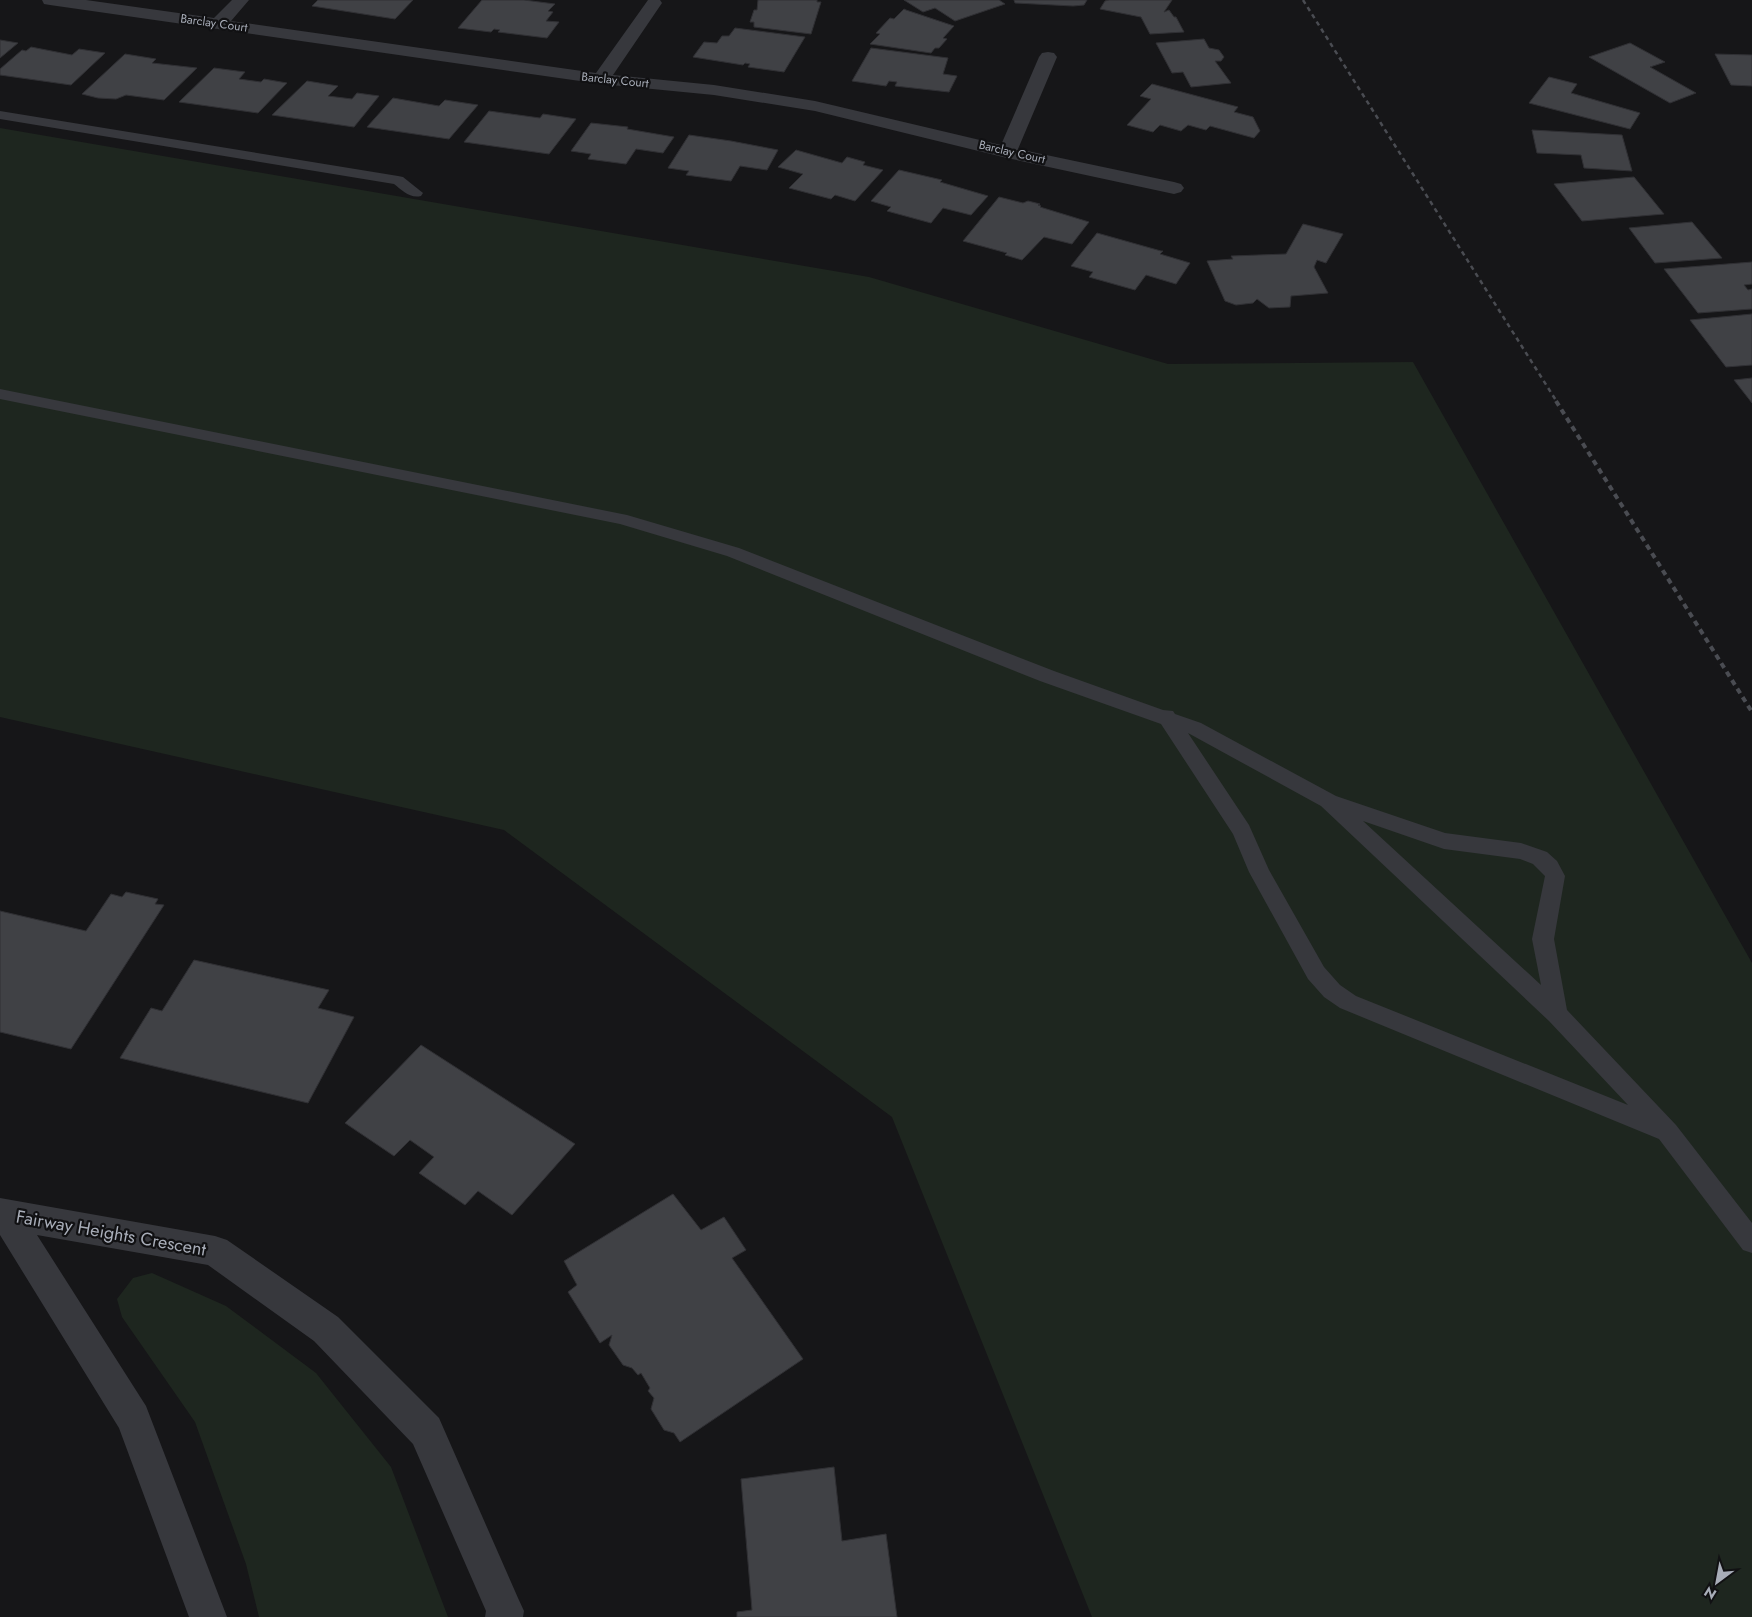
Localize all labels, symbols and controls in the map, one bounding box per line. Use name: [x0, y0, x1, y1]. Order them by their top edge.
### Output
street label: Barclay Court: [179, 9, 249, 37]
street label: Barclay Court: [580, 68, 650, 92]
street label: Barclay Court: [977, 136, 1047, 168]
street label: Fairway Heights Crescent: [14, 1203, 209, 1263]
north arrow: [1692, 1557, 1742, 1607]
text: N: [1700, 1582, 1720, 1604]

